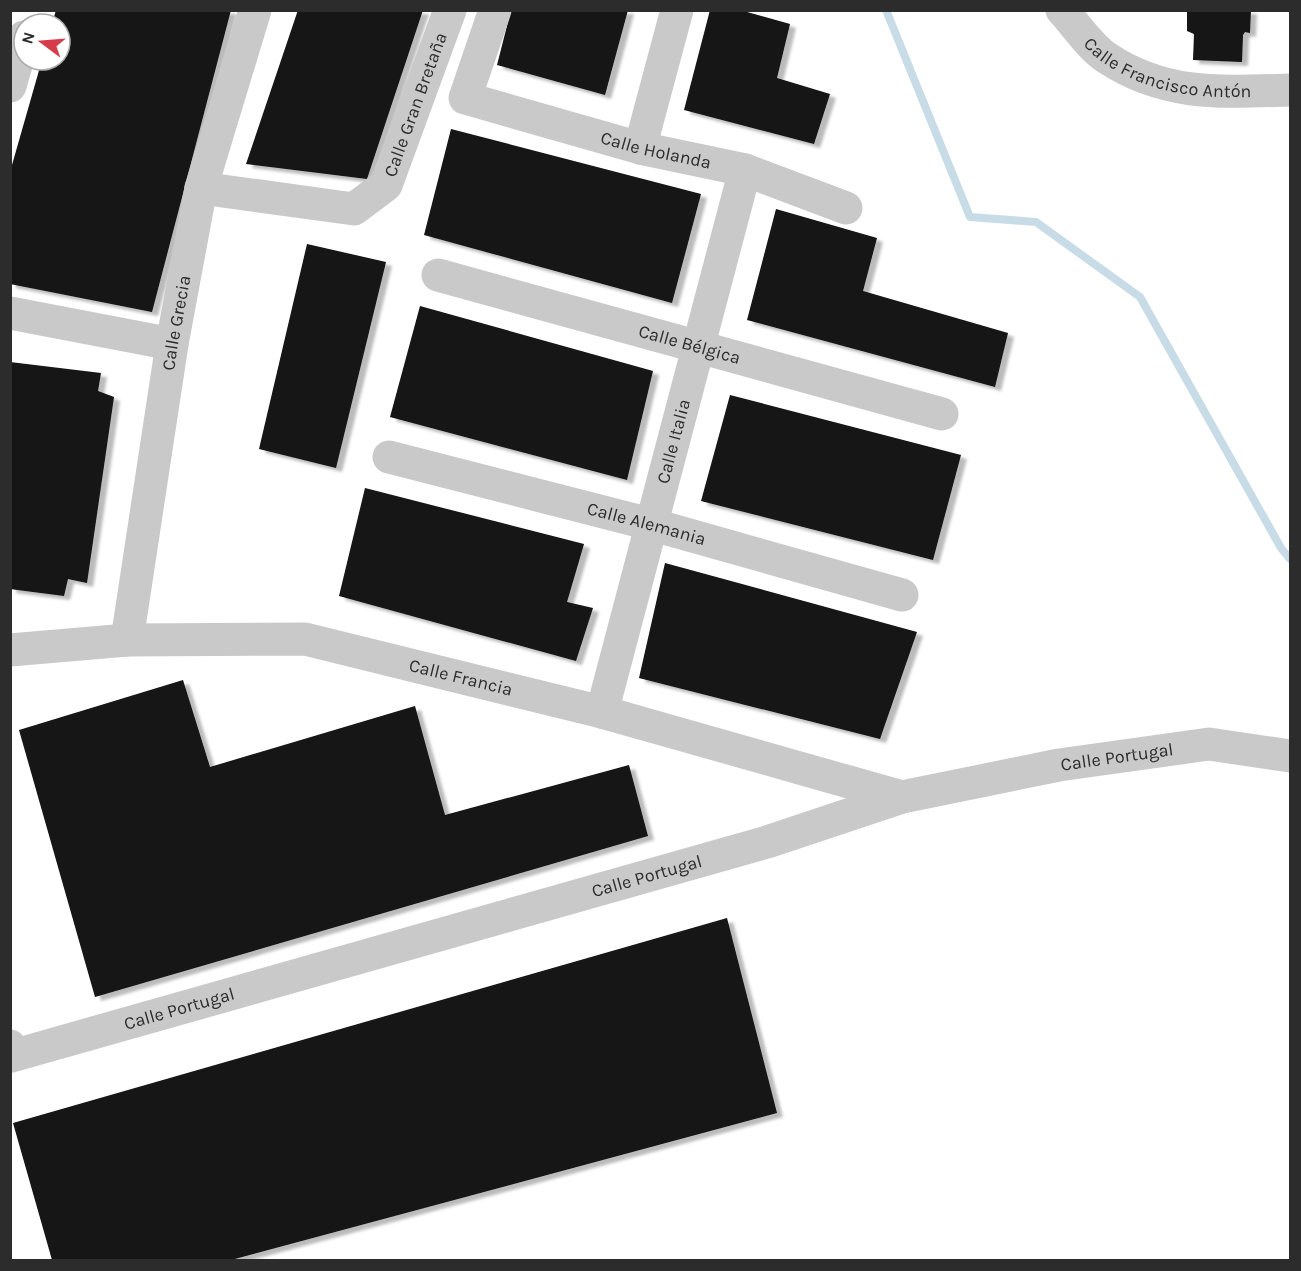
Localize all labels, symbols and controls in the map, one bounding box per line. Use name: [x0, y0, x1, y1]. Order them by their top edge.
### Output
north arrow: [12, 12, 72, 72]
street label: Calle Gran Bretaña: [379, 29, 452, 180]
text: N: [17, 30, 39, 46]
street label: Calle Francisco Antón: [1079, 33, 1252, 102]
street label: Calle Holanda: [598, 126, 713, 174]
street label: Calle Grecia: [157, 273, 196, 372]
street label: Calle Bélgica: [636, 320, 743, 369]
street label: Calle Italia: [652, 397, 695, 486]
street label: Calle Alemania: [585, 497, 708, 550]
street label: Calle Francia: [407, 654, 515, 701]
street label: Calle Portugal: [1059, 738, 1175, 776]
street label: Calle Portugal: [589, 850, 705, 902]
street label: Calle Portugal: [121, 983, 237, 1035]

